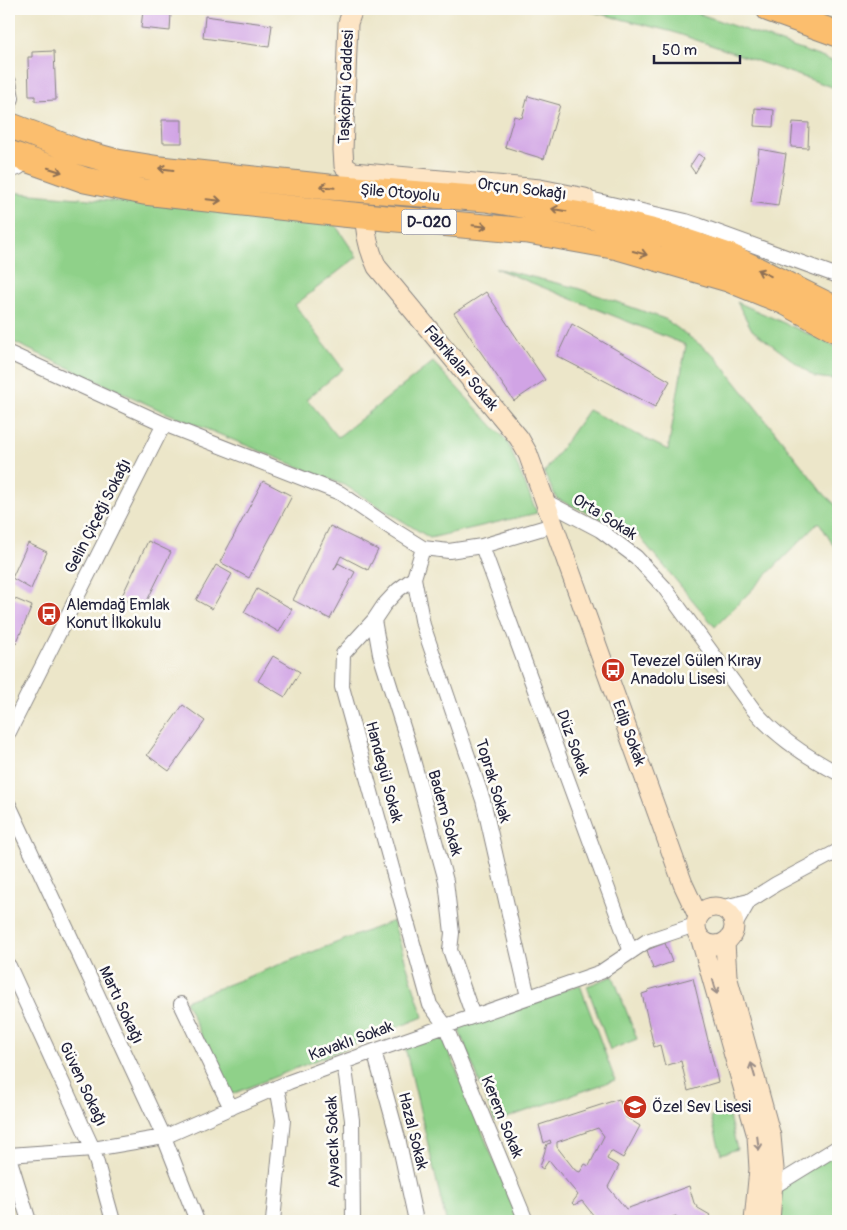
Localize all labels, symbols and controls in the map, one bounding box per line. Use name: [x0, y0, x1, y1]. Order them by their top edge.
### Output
street label: Taşköprü Caddesi: [334, 30, 358, 144]
scale bar: [654, 32, 741, 64]
text: 50 m: [662, 41, 697, 60]
one-way arrow: [158, 164, 174, 174]
one-way arrow: [46, 166, 62, 175]
street label: Orçun Sokağı: [476, 174, 568, 204]
street label: Şile Otoyolu: [359, 180, 441, 206]
one-way arrow: [320, 182, 336, 192]
one-way arrow: [205, 195, 221, 205]
one-way arrow: [551, 204, 567, 214]
road number: D-020: [402, 210, 456, 234]
one-way arrow: [472, 221, 488, 231]
one-way arrow: [632, 248, 648, 258]
one-way arrow: [756, 268, 771, 278]
street label: Fabrikalar Sokak: [419, 321, 503, 415]
street label: Gelin Çiçeği Sokağı: [60, 455, 136, 577]
street label: Orta Sokak: [569, 489, 641, 545]
place label: Alemdağ Emlak Konut İlkokulu: [66, 595, 170, 633]
bus stop icon: Alemdağ Emlak Konut İlkokulu: [36, 601, 62, 627]
place label: Tevezel Gülen Kıray Anadolu Lisesi: [630, 651, 761, 689]
bus stop icon: Tevezel Gülen Kıray Anadolu Lisesi: [600, 657, 626, 683]
street label: Edip Sokak: [608, 697, 650, 769]
street label: Düz Sokak: [552, 707, 594, 779]
street label: Handegül Sokak: [361, 719, 407, 825]
street label: Toprak Sokak: [471, 737, 515, 826]
street label: Badem Sokak: [423, 768, 467, 859]
street label: Martı Sokağı: [94, 963, 148, 1047]
one-way arrow: [710, 978, 720, 994]
street label: Kavaklı Sokak: [306, 1016, 396, 1066]
street label: Güven Sokağı: [55, 1039, 111, 1129]
one-way arrow: [748, 1063, 757, 1079]
street label: Kerem Sokak: [476, 1073, 528, 1161]
street label: Hazal Sokak: [394, 1090, 432, 1172]
school or university icon: Özel Sev Lisesi: [622, 1094, 648, 1120]
street label: Ayvacık Sokak: [321, 1095, 345, 1189]
place label: Özel Sev Lisesi: [652, 1097, 751, 1117]
one-way arrow: [753, 1135, 763, 1151]

